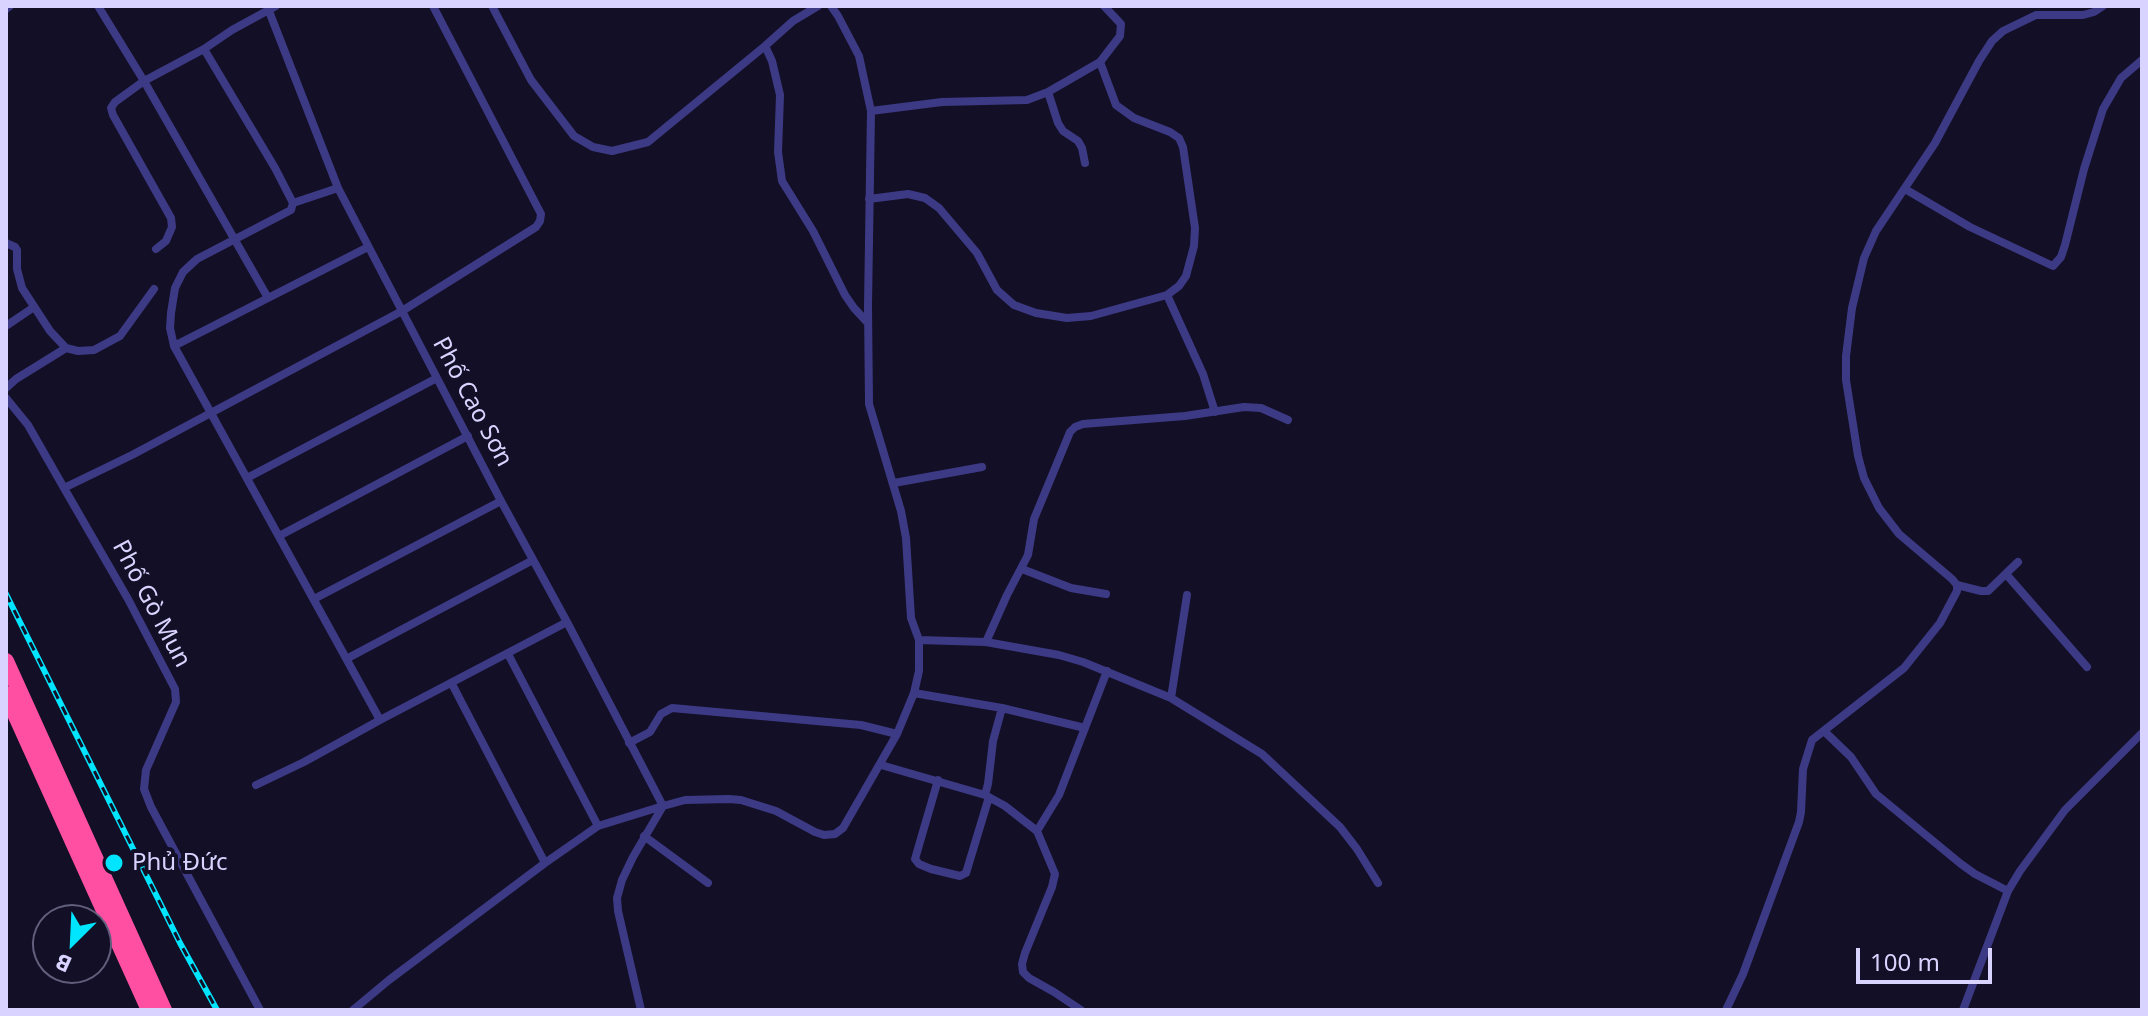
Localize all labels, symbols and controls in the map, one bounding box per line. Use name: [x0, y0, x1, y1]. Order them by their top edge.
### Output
street label: Phố Cao Sơn: [426, 332, 518, 472]
street label: Phố Gò Mun: [105, 536, 197, 672]
place label: Phủ Đức: [132, 849, 228, 877]
marker: Phủ Đức: [103, 852, 125, 874]
north arrow: [32, 904, 112, 984]
scale bar: [1860, 932, 1996, 982]
text: 100 m: [1870, 945, 1940, 978]
text: B: [50, 947, 76, 981]

